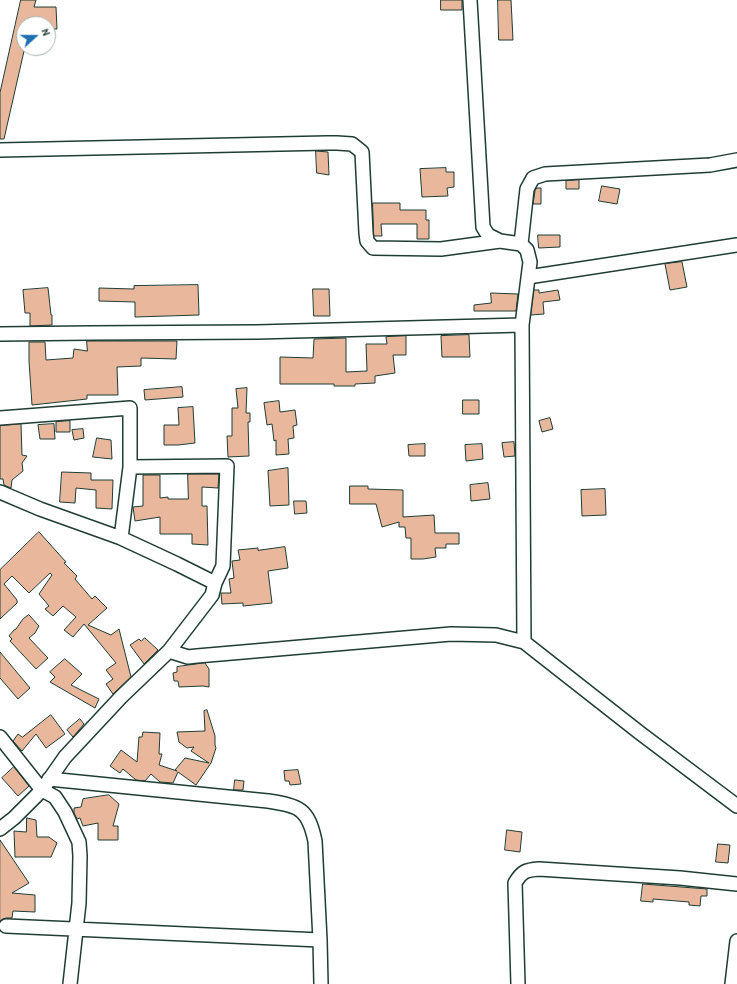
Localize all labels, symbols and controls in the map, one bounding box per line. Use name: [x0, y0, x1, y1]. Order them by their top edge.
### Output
north arrow: [16, 16, 56, 56]
text: N: [39, 27, 54, 37]

